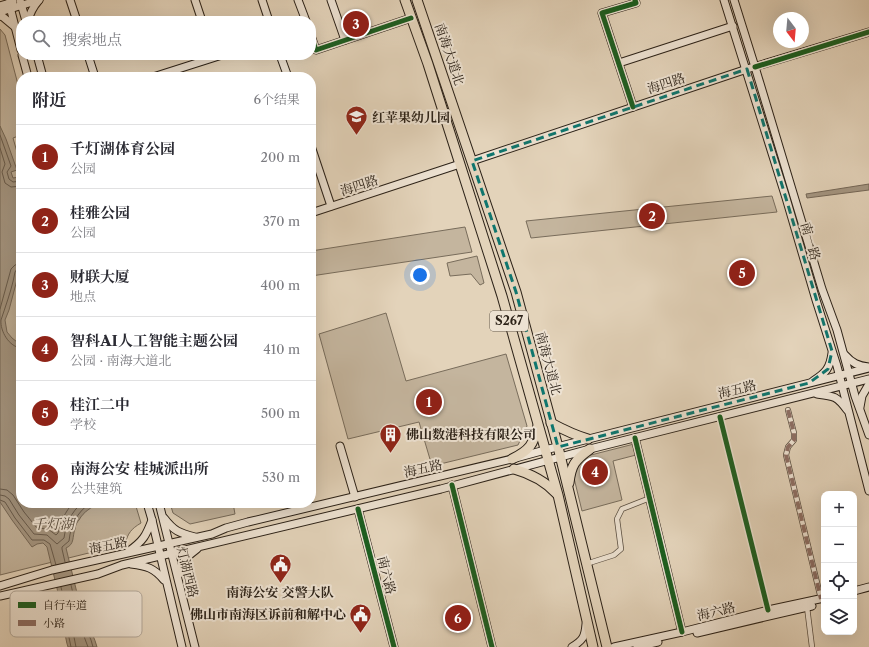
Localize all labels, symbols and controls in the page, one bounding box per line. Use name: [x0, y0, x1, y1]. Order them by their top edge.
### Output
pin: 3: [343, 9, 369, 39]
north arrow: [773, 12, 809, 48]
search box: [16, 16, 316, 60]
street label: 南海大道北: [432, 21, 468, 87]
icon: search: [30, 27, 52, 49]
text: 搜索地点: [62, 30, 122, 49]
street label: 海四路: [645, 69, 687, 97]
text: 附近: [32, 90, 66, 110]
text: 6个结果: [253, 91, 300, 107]
school or university icon: 红苹果幼儿园: [344, 104, 370, 137]
place label: 红苹果幼儿园: [372, 109, 450, 125]
text: 千灯湖体育公园: [70, 139, 175, 158]
text: 1: [42, 149, 48, 165]
text: 200 m: [260, 149, 300, 165]
text: 公园: [70, 160, 96, 176]
street label: 海四路: [338, 171, 380, 199]
pin: 2: [639, 201, 665, 231]
text: 桂雅公园: [70, 203, 130, 222]
text: 2: [41, 213, 49, 229]
text: 370 m: [263, 213, 300, 229]
street label: 南一路: [798, 220, 824, 262]
text: 公园: [70, 224, 96, 240]
pin: 5: [729, 258, 755, 288]
your location: [410, 265, 430, 285]
text: 财联大厦: [70, 267, 130, 286]
text: 3: [41, 277, 49, 293]
text: 400 m: [260, 277, 300, 293]
text: 地点: [70, 288, 96, 304]
road number: S267: [490, 311, 528, 331]
street label: 南海大道北: [533, 330, 565, 396]
text: 智科AI人工智能主题公园: [70, 331, 238, 350]
text: 4: [41, 341, 49, 357]
text: 410 m: [263, 341, 300, 357]
text: 公园 · 南海大道北: [70, 352, 172, 368]
street label: 海五路: [716, 377, 758, 401]
pin: 1: [416, 387, 442, 417]
text: 桂江二中: [70, 395, 130, 414]
text: 5: [41, 405, 49, 421]
text: 500 m: [261, 405, 300, 421]
text: 学校: [70, 416, 96, 432]
building icon: 佛山数港科技有限公司: [377, 421, 403, 454]
place label: 佛山数港科技有限公司: [406, 426, 536, 442]
street label: 海五路: [402, 456, 444, 480]
pin: 4: [582, 457, 608, 487]
text: 南海公安 桂城派出所: [70, 459, 209, 478]
text: 6: [41, 469, 49, 485]
text: 530 m: [262, 469, 300, 485]
text: 公共建筑: [70, 480, 122, 496]
map controls: [821, 491, 857, 635]
button: +: [821, 491, 857, 527]
water label: 千灯湖: [32, 515, 77, 533]
button: −: [821, 527, 857, 563]
street label: 海五路: [87, 533, 129, 557]
street label: 灯湖西路: [174, 545, 202, 599]
public building icon: 南海公安 交警大队: [267, 551, 293, 584]
street label: 南六路: [375, 554, 399, 596]
button: locate: [821, 563, 857, 599]
place label: 南海公安 交警大队: [226, 584, 334, 600]
legend: [10, 591, 142, 637]
text: 自行车道: [43, 598, 87, 612]
street label: 海六路: [695, 599, 737, 623]
button: layers: [821, 599, 857, 635]
public building icon: 佛山市南海区诉前和解中心: [348, 601, 374, 634]
pin: 6: [445, 603, 471, 633]
place label: 佛山市南海区诉前和解中心: [190, 606, 346, 622]
text: 小路: [43, 616, 65, 630]

